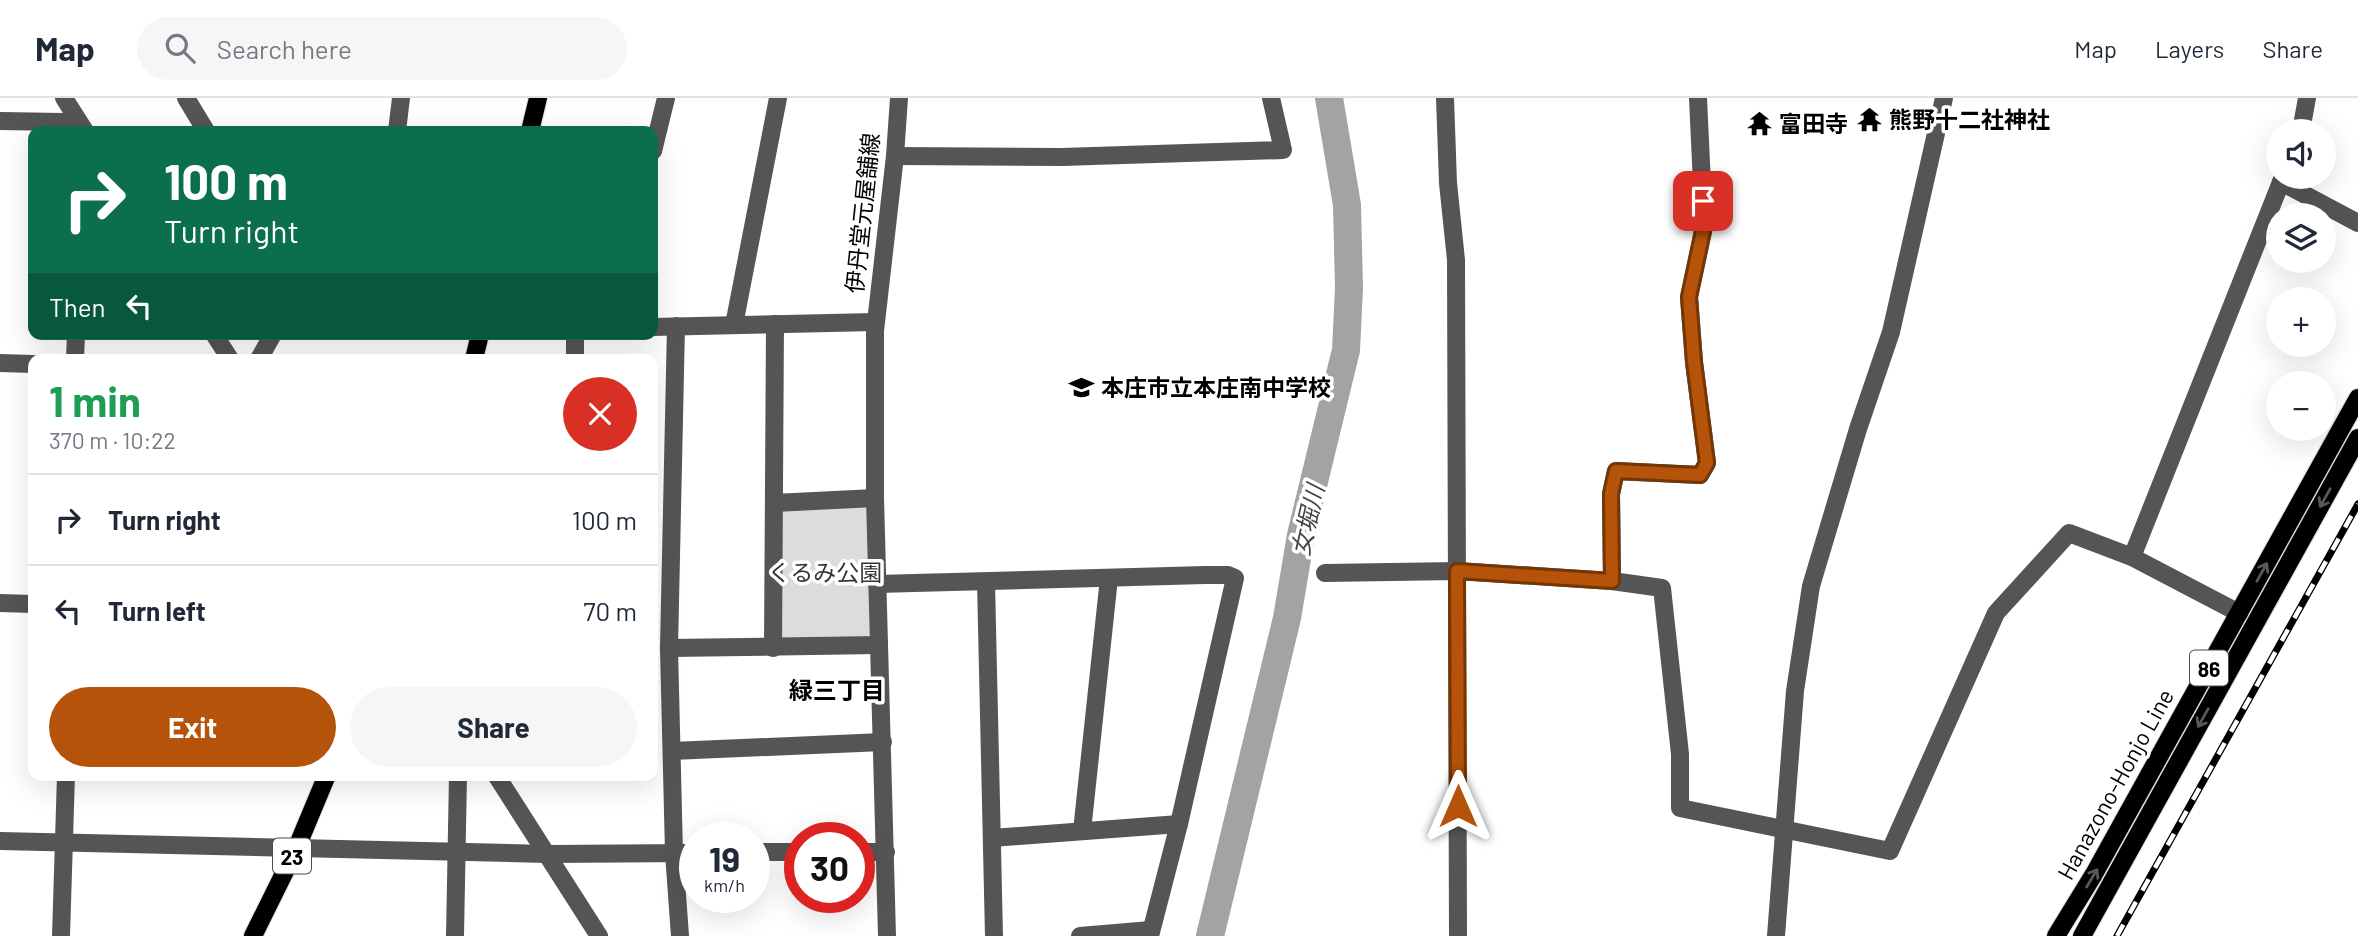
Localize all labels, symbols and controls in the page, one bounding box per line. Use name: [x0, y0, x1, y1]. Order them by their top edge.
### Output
search box: [137, 17, 627, 80]
text: Map: [35, 28, 95, 68]
icon: search: [161, 29, 199, 67]
text: Search here: [217, 33, 352, 64]
text: Map: [2074, 34, 2117, 63]
text: Layers: [2155, 34, 2224, 63]
text: Share: [2262, 34, 2323, 63]
temple icon: 熊野十二社神社: [1855, 105, 1883, 133]
place label: 熊野十二社神社: [1889, 105, 2050, 133]
temple icon: 富田寺: [1745, 109, 1773, 137]
place label: 富田寺: [1779, 109, 1848, 137]
map controls: [2266, 119, 2336, 441]
button: sound: [2266, 119, 2336, 189]
street label: 伊丹堂元屋舗線: [840, 131, 884, 295]
text: 100 m: [164, 151, 288, 210]
icon: right: [49, 154, 140, 245]
pin: [1673, 171, 1733, 231]
icon: arrive: [1684, 182, 1722, 220]
button: layers: [2266, 203, 2336, 273]
text: Turn right: [164, 211, 299, 249]
icon: left: [120, 287, 158, 325]
button: +: [2266, 287, 2336, 357]
text: Then: [49, 291, 106, 322]
button: −: [2266, 371, 2336, 441]
school or university icon: 本庄市立本庄南中学校: [1067, 373, 1095, 401]
place label: 本庄市立本庄南中学校: [1101, 373, 1331, 401]
text: 1 min: [49, 375, 141, 425]
button: close: [563, 377, 637, 451]
text: 370 m · 10:22: [49, 426, 176, 454]
water label: 女堀川: [1285, 479, 1330, 558]
one-way arrow: [2318, 487, 2332, 507]
icon: right: [49, 501, 87, 539]
text: Turn right: [108, 504, 221, 535]
text: 100 m: [572, 504, 637, 535]
park label: くるみ公園: [768, 558, 882, 586]
one-way arrow: [2256, 562, 2269, 583]
icon: left: [49, 592, 87, 630]
text: Turn left: [108, 595, 206, 626]
text: 70 m: [583, 595, 637, 626]
road number: 86: [2190, 650, 2228, 686]
district label: 緑三丁目: [789, 675, 885, 704]
street label: Hanazono-Honjo Line: [2051, 684, 2179, 884]
button: Exit: [49, 687, 336, 767]
button: Share: [350, 687, 637, 767]
one-way arrow: [2196, 707, 2209, 728]
position arrow: [1421, 769, 1495, 843]
speed limit sign: 30: [784, 822, 875, 913]
text: 19: [709, 837, 740, 879]
road number: 23: [273, 838, 311, 874]
one-way arrow: [2085, 868, 2099, 888]
text: km/h: [704, 874, 745, 896]

